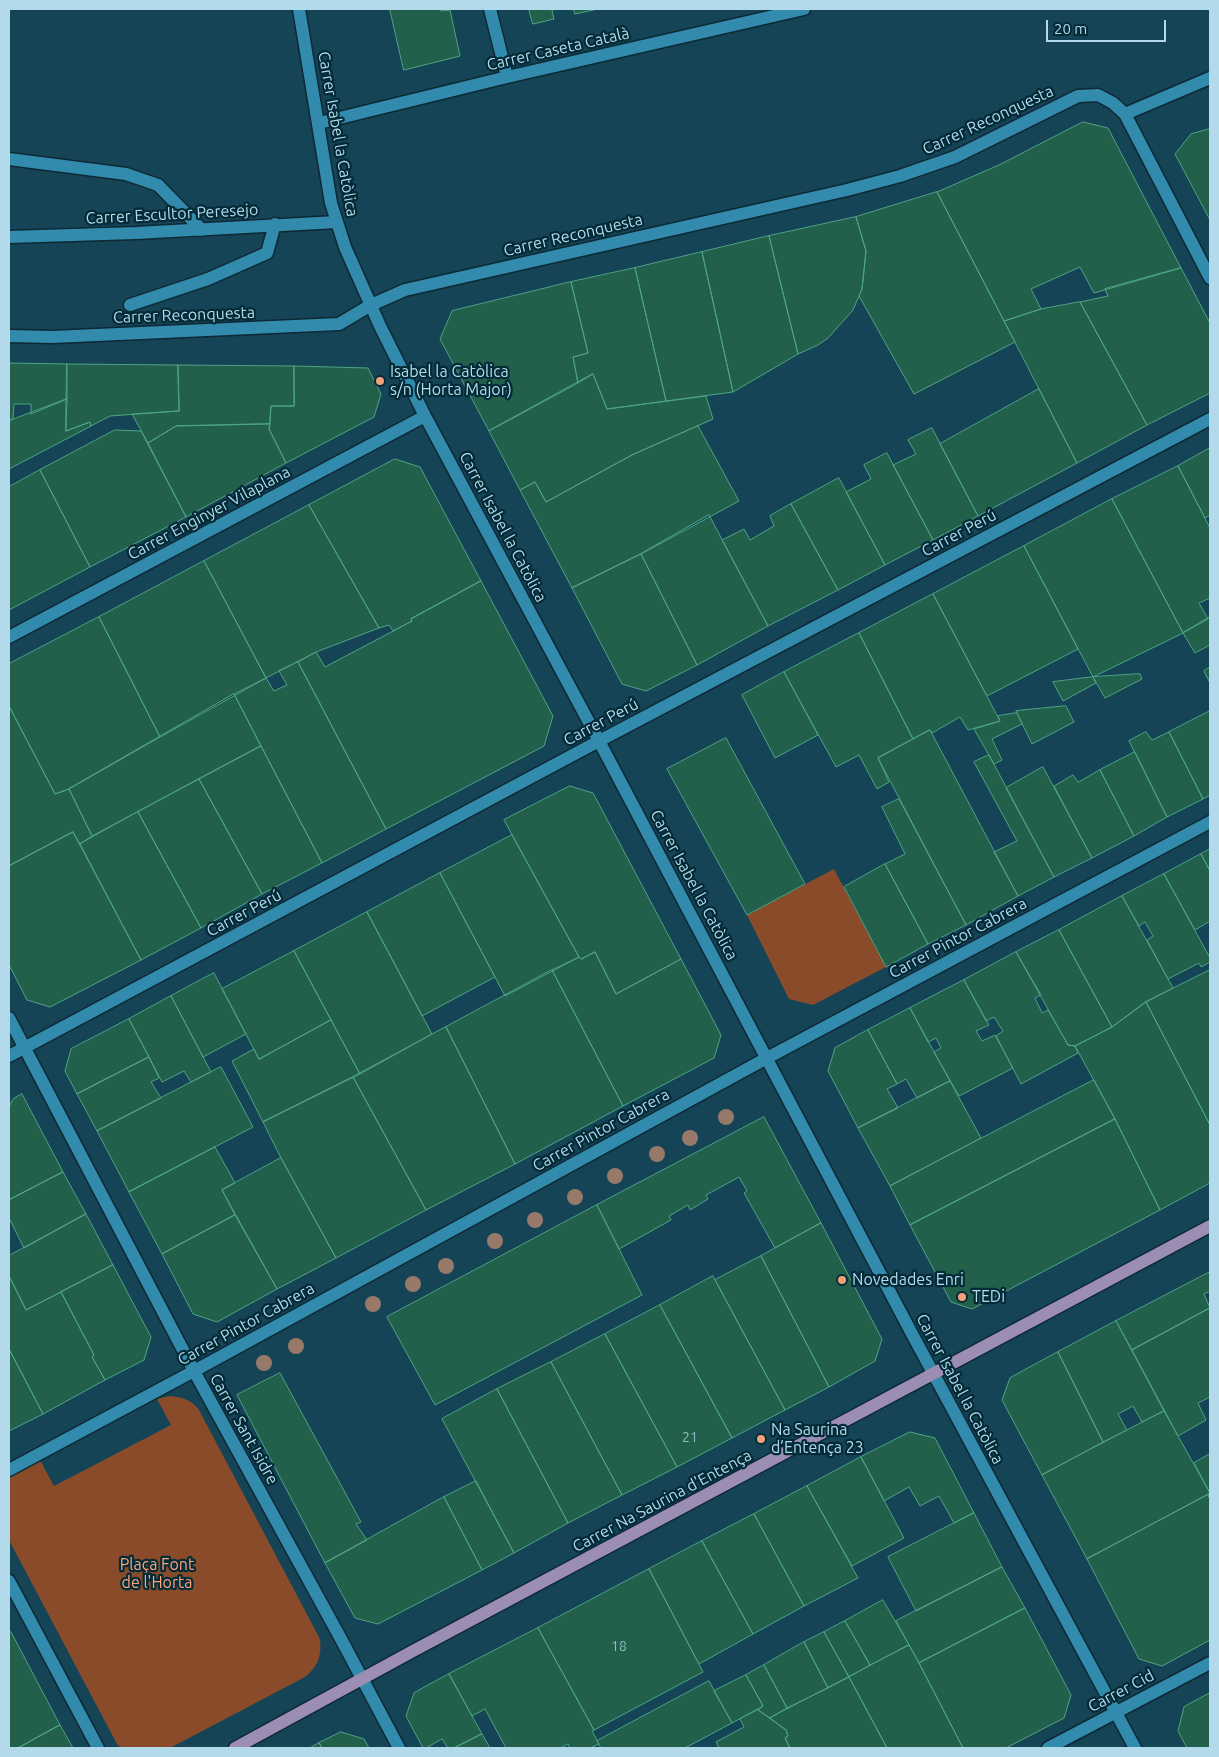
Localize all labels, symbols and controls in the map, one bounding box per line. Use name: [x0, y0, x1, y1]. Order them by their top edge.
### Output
scale bar: [1049, 10, 1169, 42]
text: 20 m: [1054, 20, 1087, 37]
street label: Carrer Caseta Català: [485, 23, 631, 75]
street label: Carrer Isabel la Catòlica: [314, 50, 362, 218]
street label: Carrer Reconquesta: [920, 81, 1056, 159]
street label: Carrer Escultor Peresejo: [85, 200, 259, 228]
street label: Carrer Reconquesta: [502, 210, 644, 260]
street label: Carrer Reconquesta: [113, 303, 255, 327]
place label: Isabel la Catòlica s/n (Horta Major): [390, 362, 512, 400]
marker: Isabel la Catòlica s/n (Horta Major): [374, 375, 386, 387]
street label: Carrer Isabel la Catòlica: [455, 449, 551, 605]
street label: Carrer Enginyer Vilaplana: [124, 462, 294, 564]
street label: Carrer Perú: [918, 505, 1000, 561]
street label: Carrer Perú: [560, 694, 642, 750]
street label: Carrer Isabel la Catòlica: [646, 807, 742, 963]
street label: Carrer Perú: [203, 885, 285, 941]
street label: Carrer Pintor Cabrera: [886, 894, 1030, 982]
street label: Carrer Pintor Cabrera: [529, 1084, 673, 1176]
place label: Novedades Enri: [852, 1270, 964, 1290]
marker: Novedades Enri: [836, 1274, 848, 1286]
street label: Carrer Pintor Cabrera: [174, 1278, 318, 1370]
place label: TEDi: [972, 1287, 1005, 1307]
marker: TEDi: [956, 1291, 968, 1303]
street label: Carrer Isabel la Catòlica: [912, 1311, 1008, 1467]
street label: Carrer Sant Isidre: [206, 1370, 282, 1488]
place label: Na Saurina d’Entença 23: [771, 1420, 864, 1458]
house number: 21: [682, 1429, 698, 1445]
marker: Na Saurina d’Entença 23: [755, 1433, 767, 1445]
street label: Carrer Na Saurina d'Entença: [569, 1446, 755, 1556]
park label: Plaça Font de l'Horta: [120, 1555, 194, 1593]
house number: 18: [611, 1638, 627, 1654]
street label: Carrer Cid: [1085, 1666, 1157, 1716]

